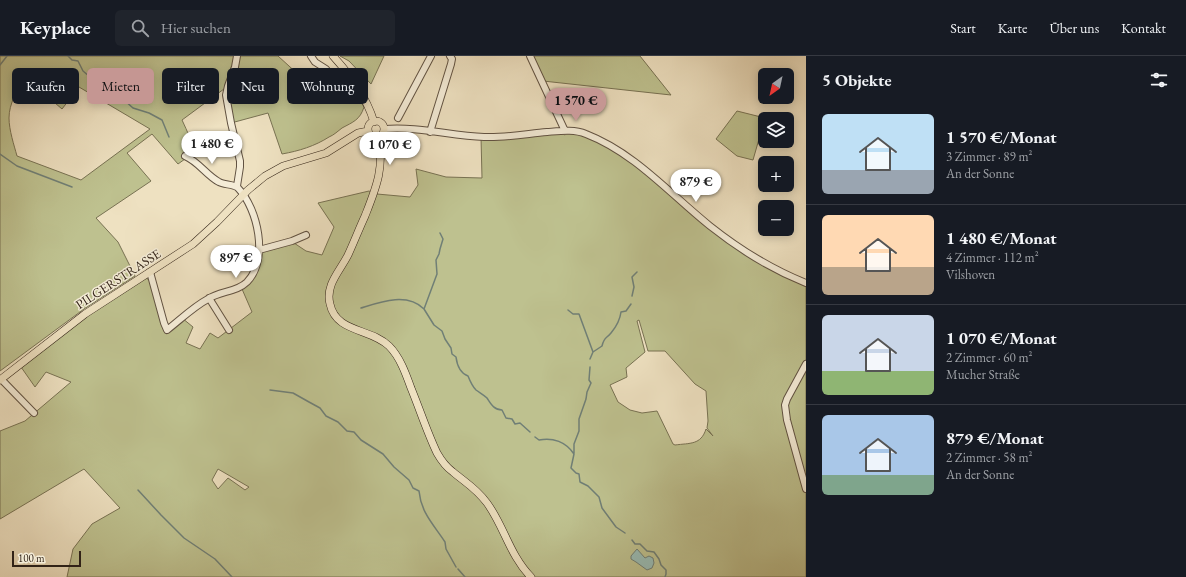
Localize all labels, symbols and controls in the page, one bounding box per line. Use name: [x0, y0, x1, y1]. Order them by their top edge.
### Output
search box: [115, 10, 395, 46]
text: Keyplace: [20, 15, 91, 40]
icon: search: [129, 17, 151, 39]
text: Hier suchen: [161, 18, 231, 37]
text: Start: [950, 19, 976, 37]
text: Karte: [998, 19, 1027, 37]
text: Über uns: [1049, 19, 1099, 37]
text: Kontakt: [1121, 19, 1166, 37]
chip: Kaufen: [12, 68, 79, 104]
chip: Mieten: [87, 68, 154, 104]
chip: Filter: [162, 68, 219, 104]
chip: Neu: [227, 68, 279, 104]
chip: Wohnung: [287, 68, 368, 104]
north arrow: [758, 68, 794, 104]
map controls: [758, 68, 794, 236]
text: 5 Objekte: [822, 69, 892, 91]
icon: filters: [1148, 69, 1170, 91]
pin: 1 570 €: [539, 88, 613, 122]
text: 1 570 €: [554, 92, 598, 109]
button: layers: [758, 112, 794, 148]
text: 1 570 €/Monat: [946, 126, 1057, 148]
icon: home: [854, 130, 902, 178]
pin: 1 480 €: [175, 131, 249, 165]
pin: 1 070 €: [353, 132, 427, 166]
text: 1 480 €: [190, 135, 234, 152]
text: 1 070 €: [368, 136, 412, 153]
text: 3 Zimmer · 89 m²: [946, 148, 1032, 165]
button: +: [758, 156, 794, 192]
text: An der Sonne: [946, 165, 1014, 182]
pin: 879 €: [668, 169, 724, 203]
text: 879 €: [679, 173, 713, 190]
button: −: [758, 200, 794, 236]
text: 1 480 €/Monat: [946, 227, 1057, 249]
icon: home: [854, 231, 902, 279]
street label: PILGERSTRASSE: [72, 245, 164, 313]
pin: 897 €: [208, 245, 264, 279]
text: 897 €: [219, 249, 253, 266]
text: 4 Zimmer · 112 m²: [946, 249, 1039, 266]
text: Vilshoven: [946, 266, 995, 283]
text: 1 070 €/Monat: [946, 327, 1057, 349]
icon: home: [854, 331, 902, 379]
text: 2 Zimmer · 60 m²: [946, 349, 1032, 366]
text: Mucher Straße: [946, 366, 1020, 383]
text: 879 €/Monat: [946, 427, 1044, 449]
icon: home: [854, 431, 902, 479]
text: 2 Zimmer · 58 m²: [946, 449, 1032, 466]
text: An der Sonne: [946, 466, 1014, 483]
scale bar: [12, 549, 81, 568]
text: 100 m: [18, 551, 45, 565]

